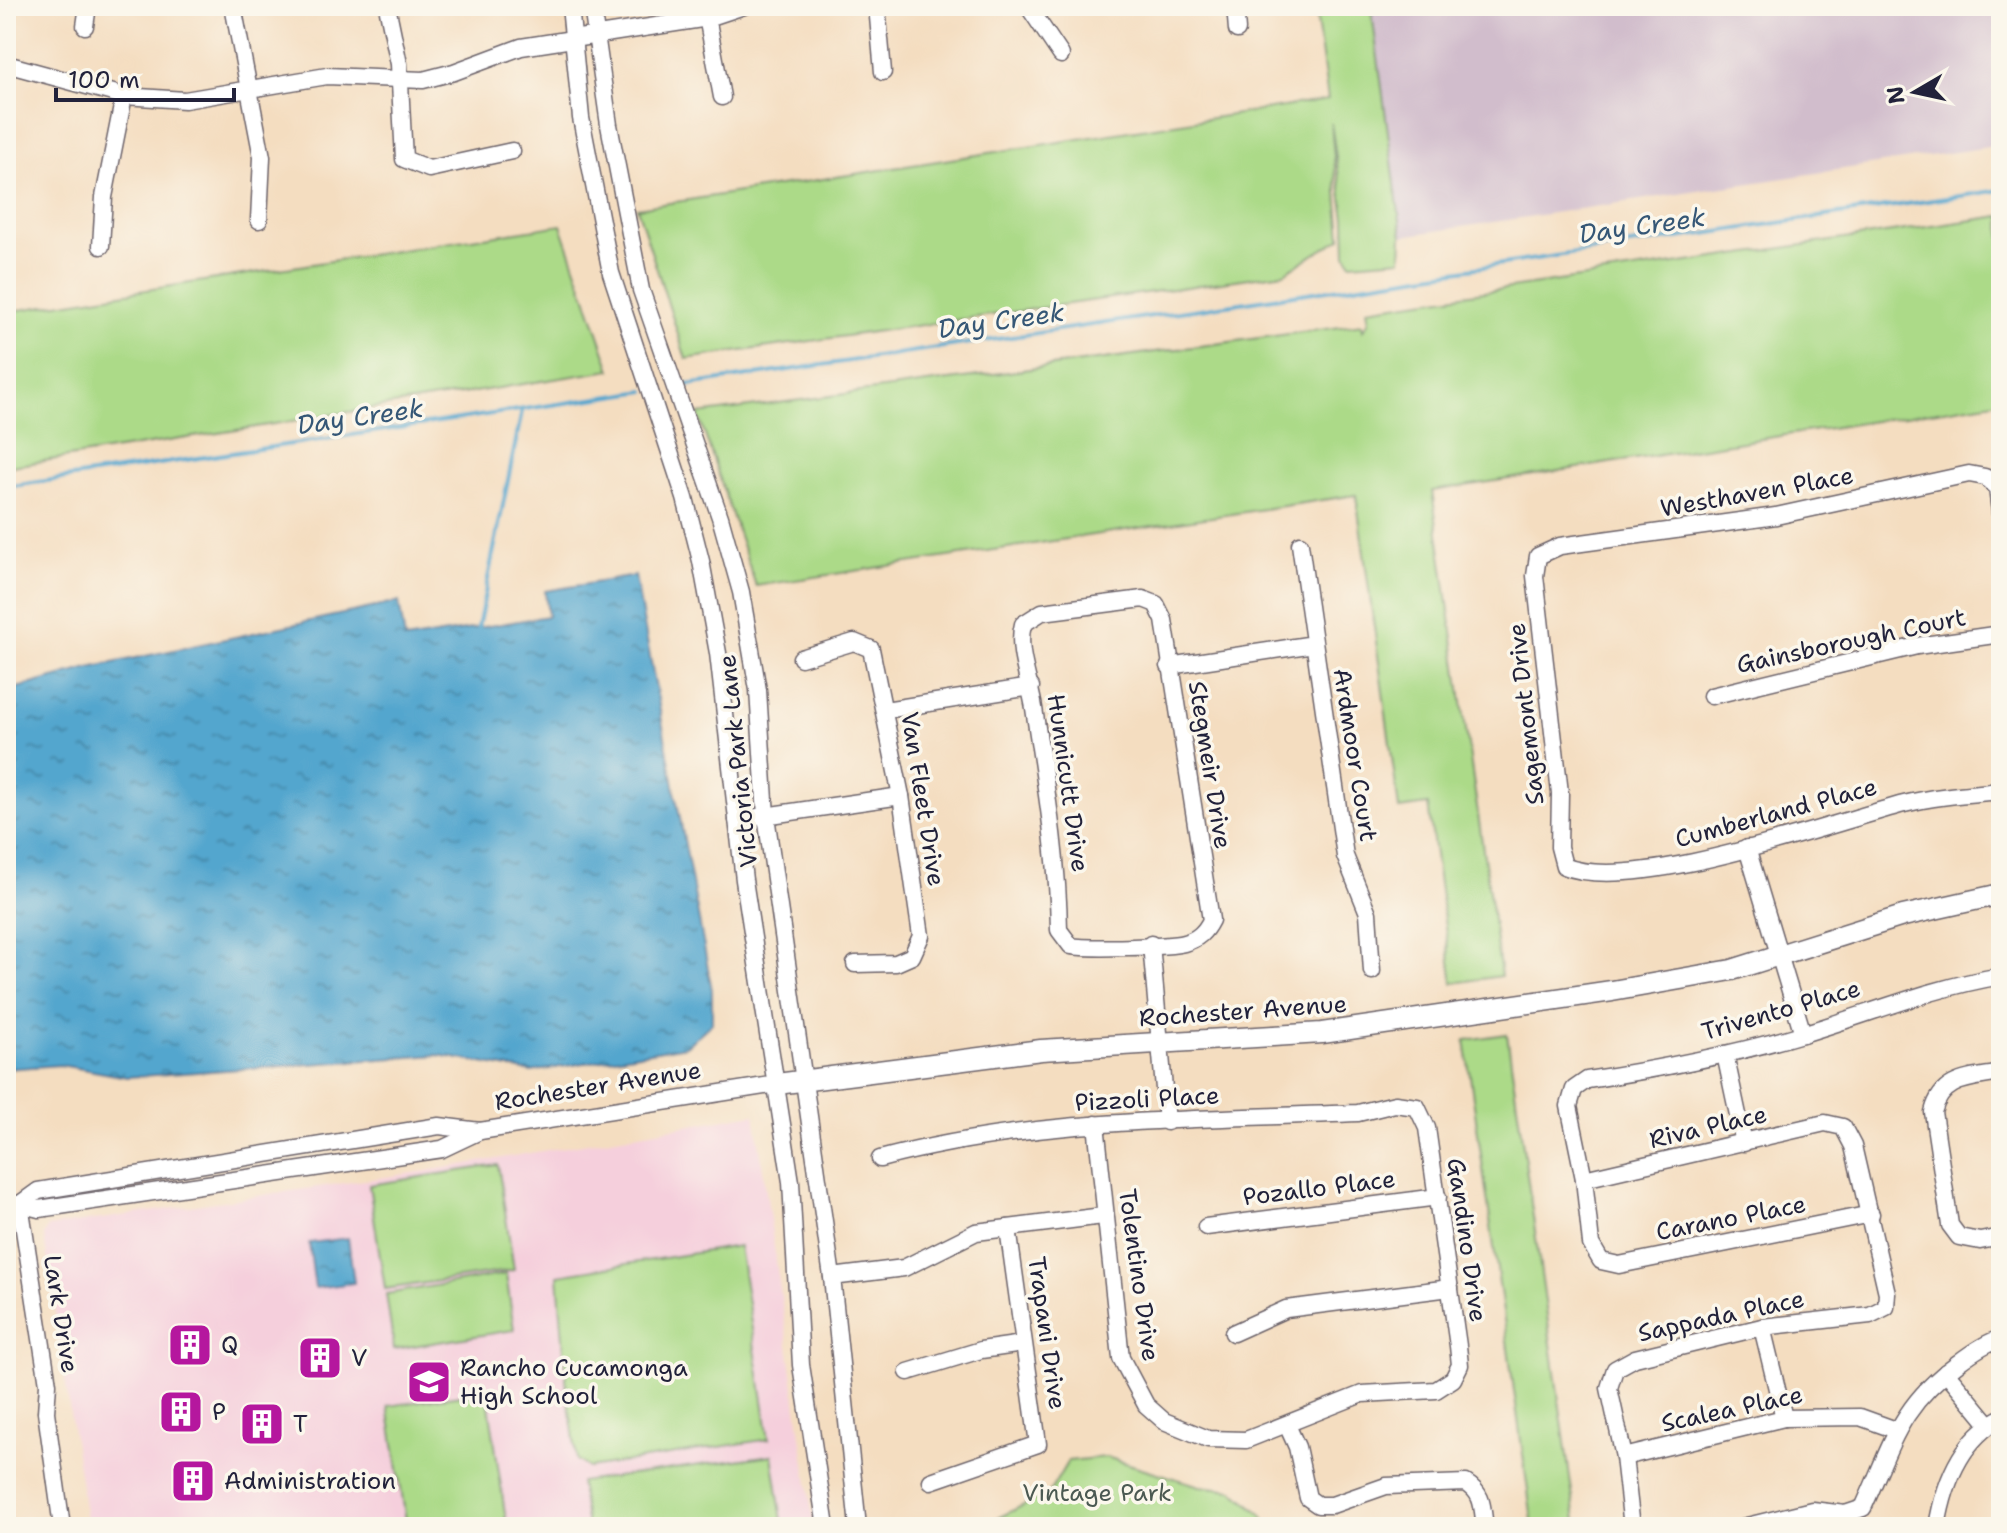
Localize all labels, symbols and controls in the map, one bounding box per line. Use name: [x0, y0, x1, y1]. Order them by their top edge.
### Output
scale bar: [56, 52, 234, 102]
north arrow: [1875, 52, 1955, 132]
text: 100 m: [68, 64, 140, 96]
text: N: [1880, 84, 1911, 106]
water label: Day Creek: [1576, 199, 1708, 251]
water label: Day Creek: [935, 294, 1067, 346]
water label: Day Creek: [294, 390, 426, 442]
street label: Westhaven Place: [1658, 459, 1856, 525]
street label: Gainsborough Court: [1733, 601, 1969, 681]
street label: Sagemont Drive: [1501, 621, 1551, 807]
street label: Victoria Park Lane: [711, 653, 765, 869]
street label: Ardmoor Court: [1326, 666, 1384, 844]
street label: Stegmeir Drive: [1181, 679, 1239, 851]
street label: Hunnicutt Drive: [1040, 692, 1096, 874]
street label: Van Fleet Drive: [893, 709, 953, 889]
street label: Cumberland Place: [1672, 771, 1880, 855]
street label: Trivento Place: [1698, 972, 1864, 1048]
street label: Rochester Avenue: [1138, 988, 1348, 1034]
street label: Rochester Avenue: [493, 1054, 703, 1118]
street label: Pizzoli Place: [1074, 1079, 1220, 1119]
street label: Riva Place: [1646, 1098, 1770, 1156]
street label: Gandino Drive: [1440, 1156, 1494, 1324]
street label: Pozallo Place: [1241, 1163, 1397, 1213]
street label: Tolentino Drive: [1111, 1187, 1167, 1363]
street label: Carano Place: [1653, 1188, 1809, 1248]
street label: Lark Drive: [36, 1253, 86, 1375]
street label: Trapani Drive: [1020, 1254, 1074, 1412]
street label: Sappada Place: [1635, 1283, 1807, 1349]
building icon: Q: [166, 1321, 214, 1369]
place label: Q: [221, 1329, 238, 1361]
building icon: V: [296, 1334, 344, 1382]
place label: V: [351, 1342, 367, 1374]
place label: Rancho Cucamonga High School: [460, 1352, 688, 1412]
school or university icon: Rancho Cucamonga High School: [405, 1358, 453, 1406]
street label: Scalea Place: [1658, 1378, 1806, 1440]
building icon: P: [157, 1388, 205, 1436]
place label: P: [212, 1396, 226, 1428]
building icon: T: [238, 1400, 286, 1448]
place label: T: [293, 1408, 308, 1440]
building icon: Administration: [169, 1457, 217, 1505]
place label: Administration: [224, 1465, 396, 1497]
park label: Vintage Park: [1022, 1477, 1172, 1509]

